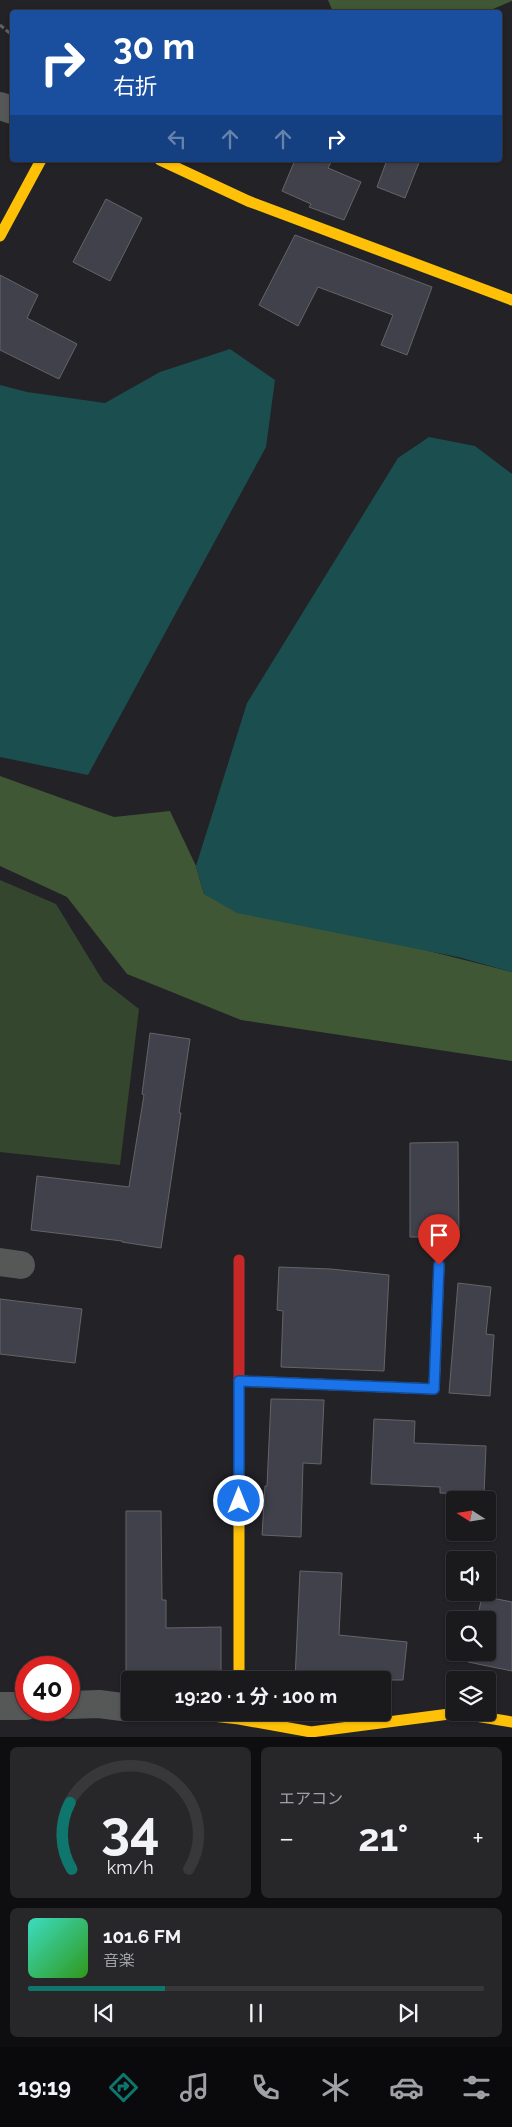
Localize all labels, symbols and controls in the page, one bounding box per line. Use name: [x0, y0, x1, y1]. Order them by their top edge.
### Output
text: 30 m: [113, 26, 195, 67]
icon: right: [30, 30, 95, 95]
text: 右折: [113, 73, 157, 99]
icon: left: [163, 125, 191, 153]
icon: ahead: [216, 125, 244, 153]
icon: ahead: [269, 125, 297, 153]
icon: right: [322, 125, 350, 153]
pin: [418, 1214, 460, 1265]
icon: arrive: [425, 1221, 453, 1249]
position arrow: [212, 1474, 264, 1526]
north arrow: [446, 1491, 496, 1541]
map controls: [446, 1491, 496, 1721]
button: sound: [446, 1551, 496, 1601]
button: search: [446, 1611, 496, 1661]
speed limit sign: 40: [15, 1656, 80, 1721]
button: layers: [446, 1671, 496, 1721]
text: 19:20 · 1 分 · 100 m: [175, 1685, 337, 1707]
text: エアコン: [279, 1789, 343, 1808]
text: 34: [101, 1799, 160, 1860]
text: 21°: [358, 1815, 408, 1860]
text: −: [279, 1822, 294, 1855]
text: +: [472, 1822, 484, 1855]
text: km/h: [107, 1857, 154, 1878]
text: 101.6 FM: [103, 1925, 181, 1947]
text: 音楽: [103, 1951, 135, 1970]
icon: previous: [90, 1999, 118, 2027]
icon: pause: [242, 1999, 270, 2027]
icon: next: [394, 1999, 422, 2027]
icon: directions: [106, 2070, 141, 2105]
icon: music: [177, 2070, 212, 2105]
icon: phone: [248, 2070, 283, 2105]
icon: climate: [318, 2070, 353, 2105]
icon: car: [389, 2070, 424, 2105]
icon: filters: [459, 2070, 494, 2105]
text: 19:19: [18, 2074, 71, 2100]

